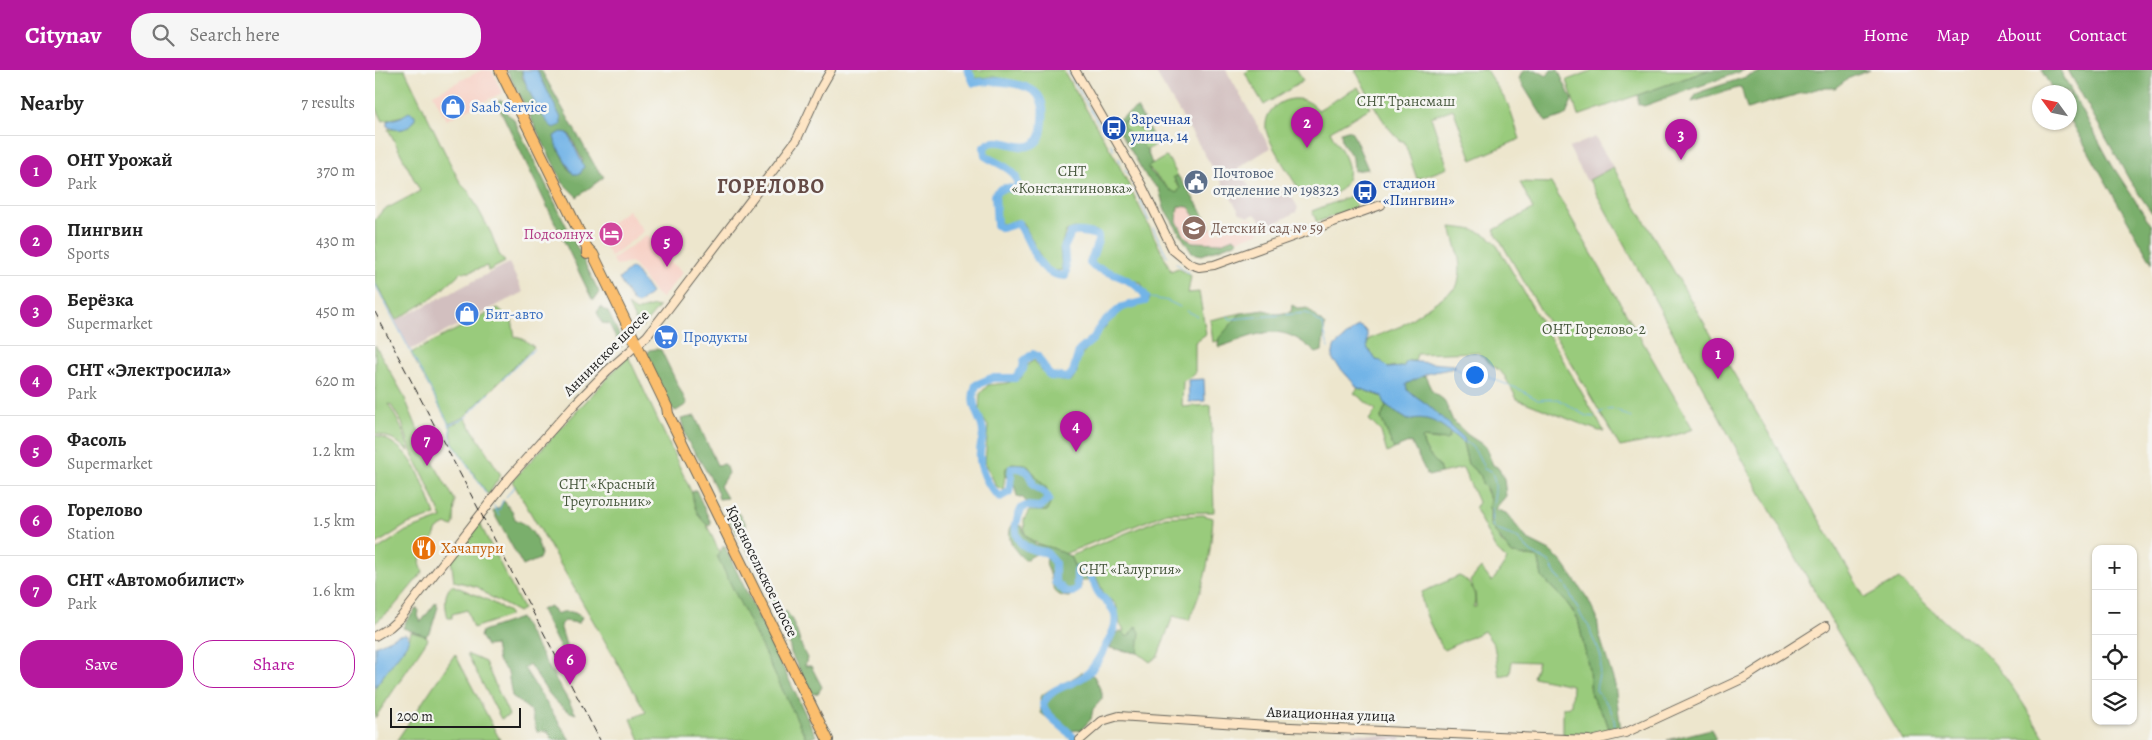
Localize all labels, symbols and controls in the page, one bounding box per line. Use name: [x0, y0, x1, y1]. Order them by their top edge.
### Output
search box: [131, 13, 481, 58]
text: Citynav: [25, 19, 101, 51]
icon: search: [149, 21, 177, 49]
text: Search here: [189, 22, 280, 48]
text: Home: [1863, 23, 1908, 47]
text: Map: [1936, 23, 1969, 47]
text: About: [1997, 23, 2041, 47]
text: Contact: [2069, 23, 2127, 47]
north arrow: [2032, 85, 2077, 130]
text: Nearby: [20, 89, 83, 117]
park label: СНТ Трансмаш: [1357, 91, 1455, 111]
text: 7 results: [301, 92, 355, 114]
shop icon: Saab Service: [440, 94, 466, 120]
place label: Saab Service: [471, 97, 548, 117]
pin: 2: [1291, 107, 1323, 148]
place label: Заречная улица, 14: [1130, 109, 1191, 146]
bus stop icon: Заречная улица, 14: [1101, 115, 1127, 141]
pin: 3: [1665, 119, 1697, 160]
text: ОНТ Урожай: [67, 147, 173, 173]
text: 1: [33, 160, 39, 182]
text: 370 m: [317, 160, 355, 182]
park label: СНТ «Константиновка»: [1012, 161, 1133, 198]
place label: Почтовое отделение № 198323: [1213, 163, 1339, 200]
public building icon: Почтовое отделение № 198323: [1183, 169, 1209, 195]
text: Park: [67, 173, 97, 195]
district label: ГОРЕЛОВО: [717, 173, 825, 200]
place label: стадион «Пингвин»: [1383, 173, 1455, 210]
bus stop icon: стадион «Пингвин»: [1352, 179, 1378, 205]
school or university icon: Детский сад № 59: [1181, 215, 1207, 241]
text: Пингвин: [67, 217, 143, 243]
place label: Детский сад № 59: [1211, 218, 1323, 238]
hotel icon: Подсолнух: [598, 221, 624, 247]
place label: Подсолнух: [523, 224, 594, 244]
pin: 5: [651, 226, 683, 267]
text: 2: [32, 230, 40, 252]
text: 430 m: [316, 230, 355, 252]
text: Sports: [67, 243, 110, 265]
text: Берёзка: [67, 287, 134, 313]
text: 3: [33, 300, 39, 322]
text: 450 m: [316, 300, 355, 322]
shop icon: Бит-авто: [454, 301, 480, 327]
place label: Бит-авто: [485, 304, 543, 324]
street label: Аннинское шоссе: [558, 305, 654, 401]
text: Supermarket: [67, 313, 153, 335]
park label: ОНТ Горелово-2: [1542, 319, 1646, 339]
supermarket icon: Продукты: [653, 324, 679, 350]
place label: Продукты: [683, 327, 748, 347]
pin: 1: [1702, 338, 1734, 379]
text: СНТ «Электросила»: [67, 357, 231, 383]
your location: [1462, 362, 1488, 388]
text: 4: [32, 370, 40, 392]
text: 620 m: [315, 370, 355, 392]
text: Park: [67, 383, 97, 405]
pin: 4: [1060, 411, 1092, 452]
pin: 7: [411, 425, 443, 466]
text: Фасоль: [67, 427, 126, 453]
text: 5: [33, 440, 39, 462]
text: 1.2 km: [313, 440, 355, 462]
text: Supermarket: [67, 453, 153, 475]
park label: СНТ «Красный Треугольник»: [559, 474, 655, 511]
text: Горелово: [67, 497, 143, 523]
street label: Красносельское шоссе: [721, 502, 803, 641]
text: 6: [32, 510, 40, 532]
text: 1.5 km: [313, 510, 355, 532]
text: Station: [67, 523, 115, 545]
restaurant icon: Хачапури: [411, 535, 437, 561]
place label: Хачапури: [441, 538, 504, 558]
map controls: [2092, 545, 2137, 725]
button: +: [2092, 545, 2137, 590]
park label: СНТ «Галургия»: [1079, 559, 1182, 579]
text: СНТ «Автомобилист»: [67, 567, 244, 593]
text: 7: [33, 580, 39, 602]
text: 1.6 km: [313, 580, 355, 602]
button: −: [2092, 590, 2137, 635]
text: Park: [67, 593, 97, 615]
button: locate: [2092, 635, 2137, 680]
button: Save: [20, 640, 183, 688]
button: Share: [193, 640, 355, 688]
pin: 6: [554, 644, 586, 685]
button: layers: [2092, 680, 2137, 725]
street label: Авиационная улица: [1265, 702, 1396, 726]
scale bar: [390, 705, 521, 728]
text: 200 m: [397, 707, 433, 726]

